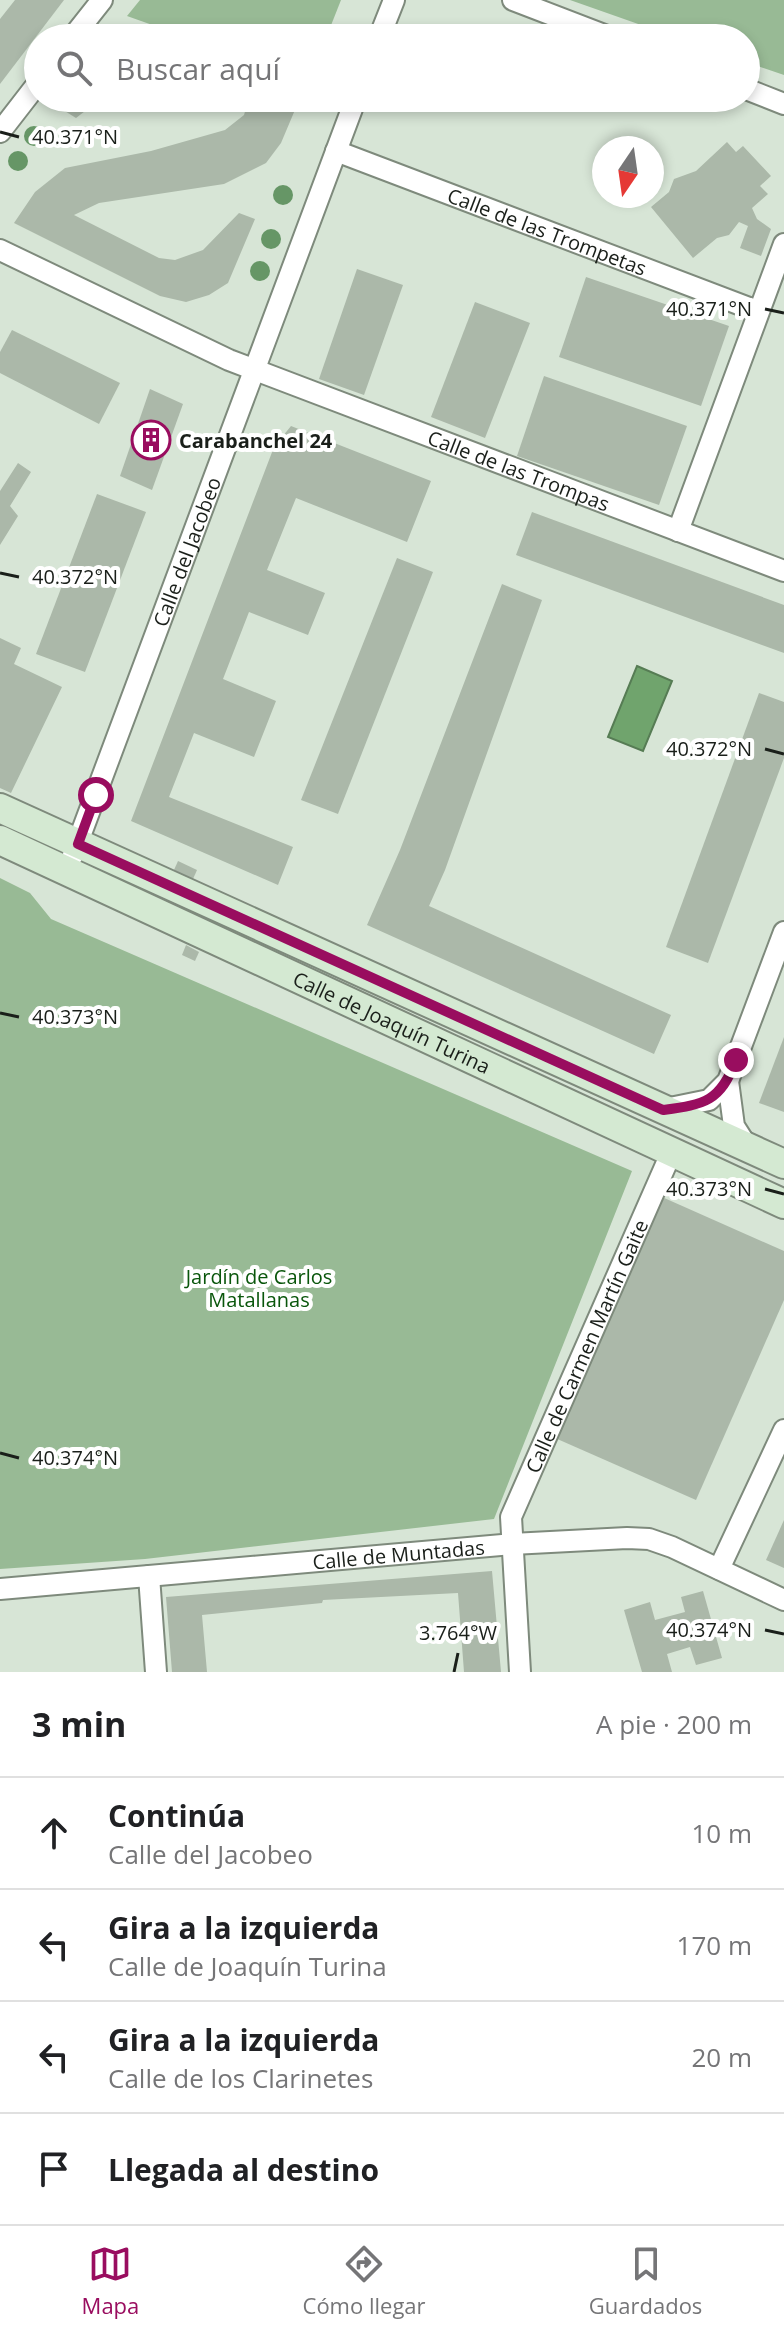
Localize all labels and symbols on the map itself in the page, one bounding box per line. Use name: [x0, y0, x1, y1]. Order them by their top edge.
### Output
text: 40.371°N: [32, 123, 118, 150]
north arrow: [592, 136, 664, 208]
street label: Calle de las Trompetas: [444, 181, 651, 281]
text: 40.371°N: [666, 295, 752, 322]
building icon: Carabanchel 24: [130, 419, 172, 461]
street label: Calle de las Trompas: [424, 423, 614, 517]
place label: Carabanchel 24: [179, 427, 333, 454]
street label: Calle del Jacobeo: [146, 473, 227, 630]
text: 40.372°N: [32, 563, 118, 590]
text: 40.372°N: [666, 735, 752, 762]
route start: [78, 777, 114, 813]
street label: Calle de Joaquín Turina: [289, 965, 495, 1079]
text: 40.373°N: [32, 1003, 118, 1030]
route end: [718, 1042, 754, 1078]
text: 40.373°N: [666, 1175, 752, 1202]
street label: Calle de Carmen Martín Gaite: [519, 1215, 654, 1477]
park label: Jardín de Carlos Matallanas: [184, 1263, 332, 1313]
text: 40.374°N: [32, 1444, 118, 1471]
street label: Calle de Muntadas: [311, 1533, 486, 1575]
text: 40.374°N: [666, 1616, 752, 1643]
text: 3.764°W: [419, 1619, 498, 1646]

